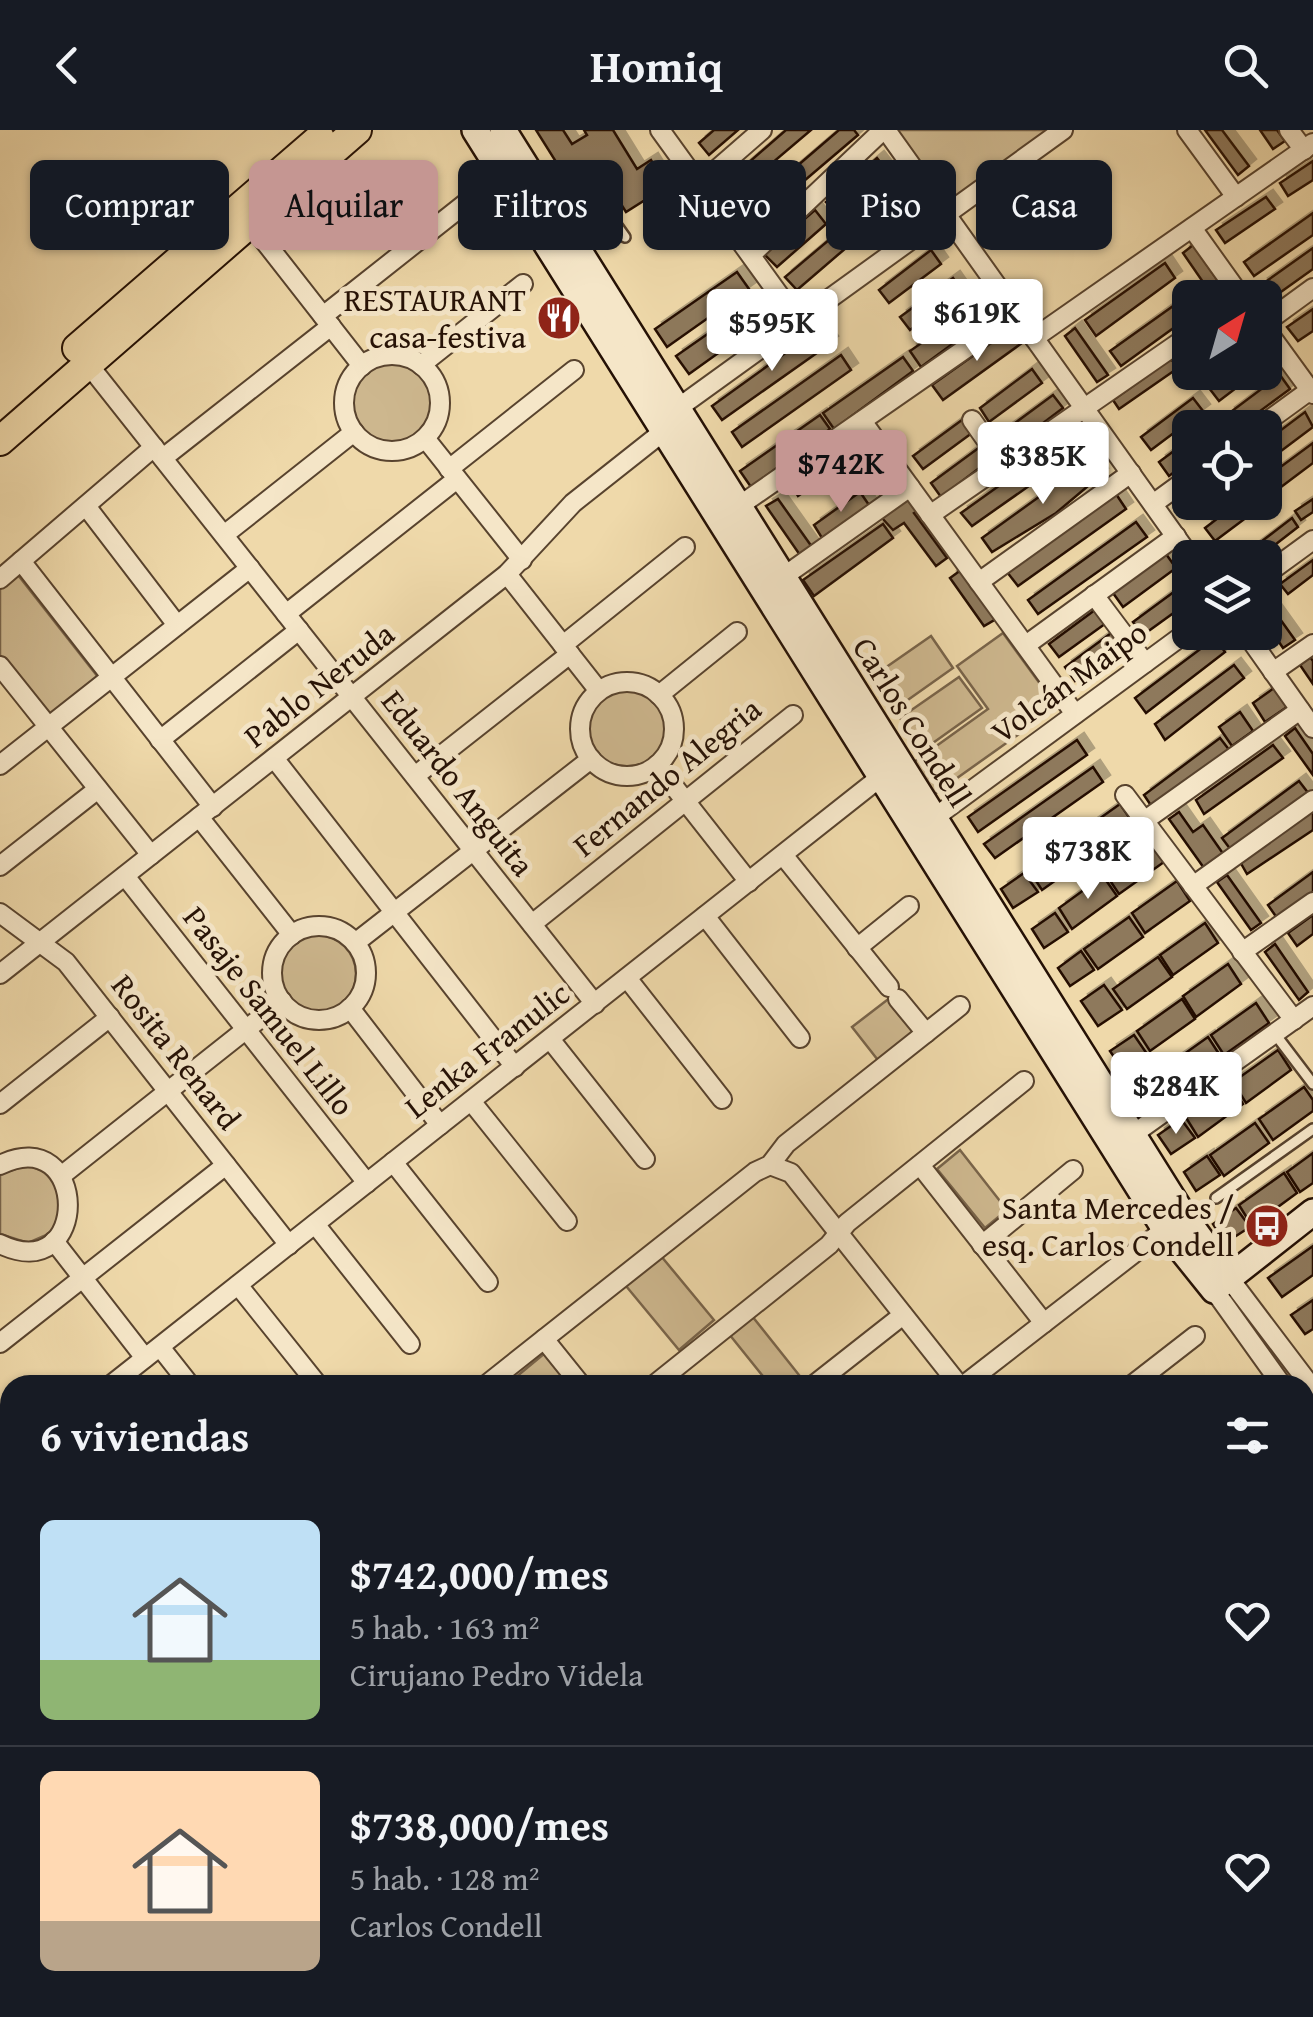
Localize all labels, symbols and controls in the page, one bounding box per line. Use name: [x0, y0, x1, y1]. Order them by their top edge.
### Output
text: Homiq: [590, 33, 723, 98]
icon: back: [40, 38, 95, 93]
icon: search: [1218, 38, 1273, 93]
chip: Comprar: [30, 160, 229, 250]
chip: Alquilar: [249, 160, 438, 250]
chip: Filtros: [458, 160, 623, 250]
chip: Nuevo: [643, 160, 806, 250]
chip: Piso: [826, 160, 956, 250]
chip: Casa: [976, 160, 1112, 250]
place label: RESTAURANT casa-festiva: [344, 276, 526, 360]
pin: $619K: [907, 279, 1047, 364]
north arrow: [1172, 280, 1282, 390]
map controls: [1172, 280, 1282, 650]
text: $619K: [934, 288, 1020, 335]
pin: $595K: [702, 289, 842, 374]
restaurant icon: RESTAURANT casa-festiva: [536, 295, 582, 341]
text: $595K: [729, 298, 815, 345]
button: locate: [1172, 410, 1282, 520]
pin: $385K: [973, 422, 1113, 507]
pin: $742K: [771, 430, 911, 515]
text: $385K: [1000, 431, 1086, 478]
text: $742K: [798, 439, 884, 486]
button: layers: [1172, 540, 1282, 650]
street label: Volcán Maipo: [981, 609, 1156, 754]
street label: Pablo Neruda: [233, 611, 404, 759]
street label: Carlos Condell: [841, 628, 983, 816]
street label: Eduardo Anguita: [371, 680, 546, 886]
street label: Fernando Alegria: [562, 686, 771, 867]
pin: $738K: [1018, 817, 1158, 902]
text: $738K: [1045, 826, 1131, 873]
street label: Pasaje Samuel Lillo: [172, 896, 366, 1126]
street label: Rosita Renard: [100, 964, 252, 1140]
street label: Lenka Franulic: [394, 970, 579, 1129]
pin: $284K: [1106, 1052, 1246, 1137]
text: $284K: [1133, 1061, 1219, 1108]
place label: Santa Mercedes / esq. Carlos Condell: [982, 1184, 1234, 1268]
bus stop icon: Santa Mercedes / esq. Carlos Condell: [1244, 1203, 1290, 1249]
text: 6 viviendas: [40, 1405, 249, 1466]
icon: filters: [1220, 1408, 1275, 1463]
text: $742,000/mes: [350, 1543, 609, 1604]
icon: home: [120, 1560, 240, 1680]
icon: heart: [1220, 1593, 1275, 1648]
text: 5 hab. · 163 m²: [350, 1604, 539, 1651]
text: Cirujano Pedro Videla: [350, 1651, 643, 1698]
text: $738,000/mes: [350, 1794, 609, 1855]
icon: home: [120, 1811, 240, 1931]
icon: heart: [1220, 1844, 1275, 1899]
text: 5 hab. · 128 m²: [350, 1855, 539, 1902]
text: Carlos Condell: [350, 1902, 543, 1949]

